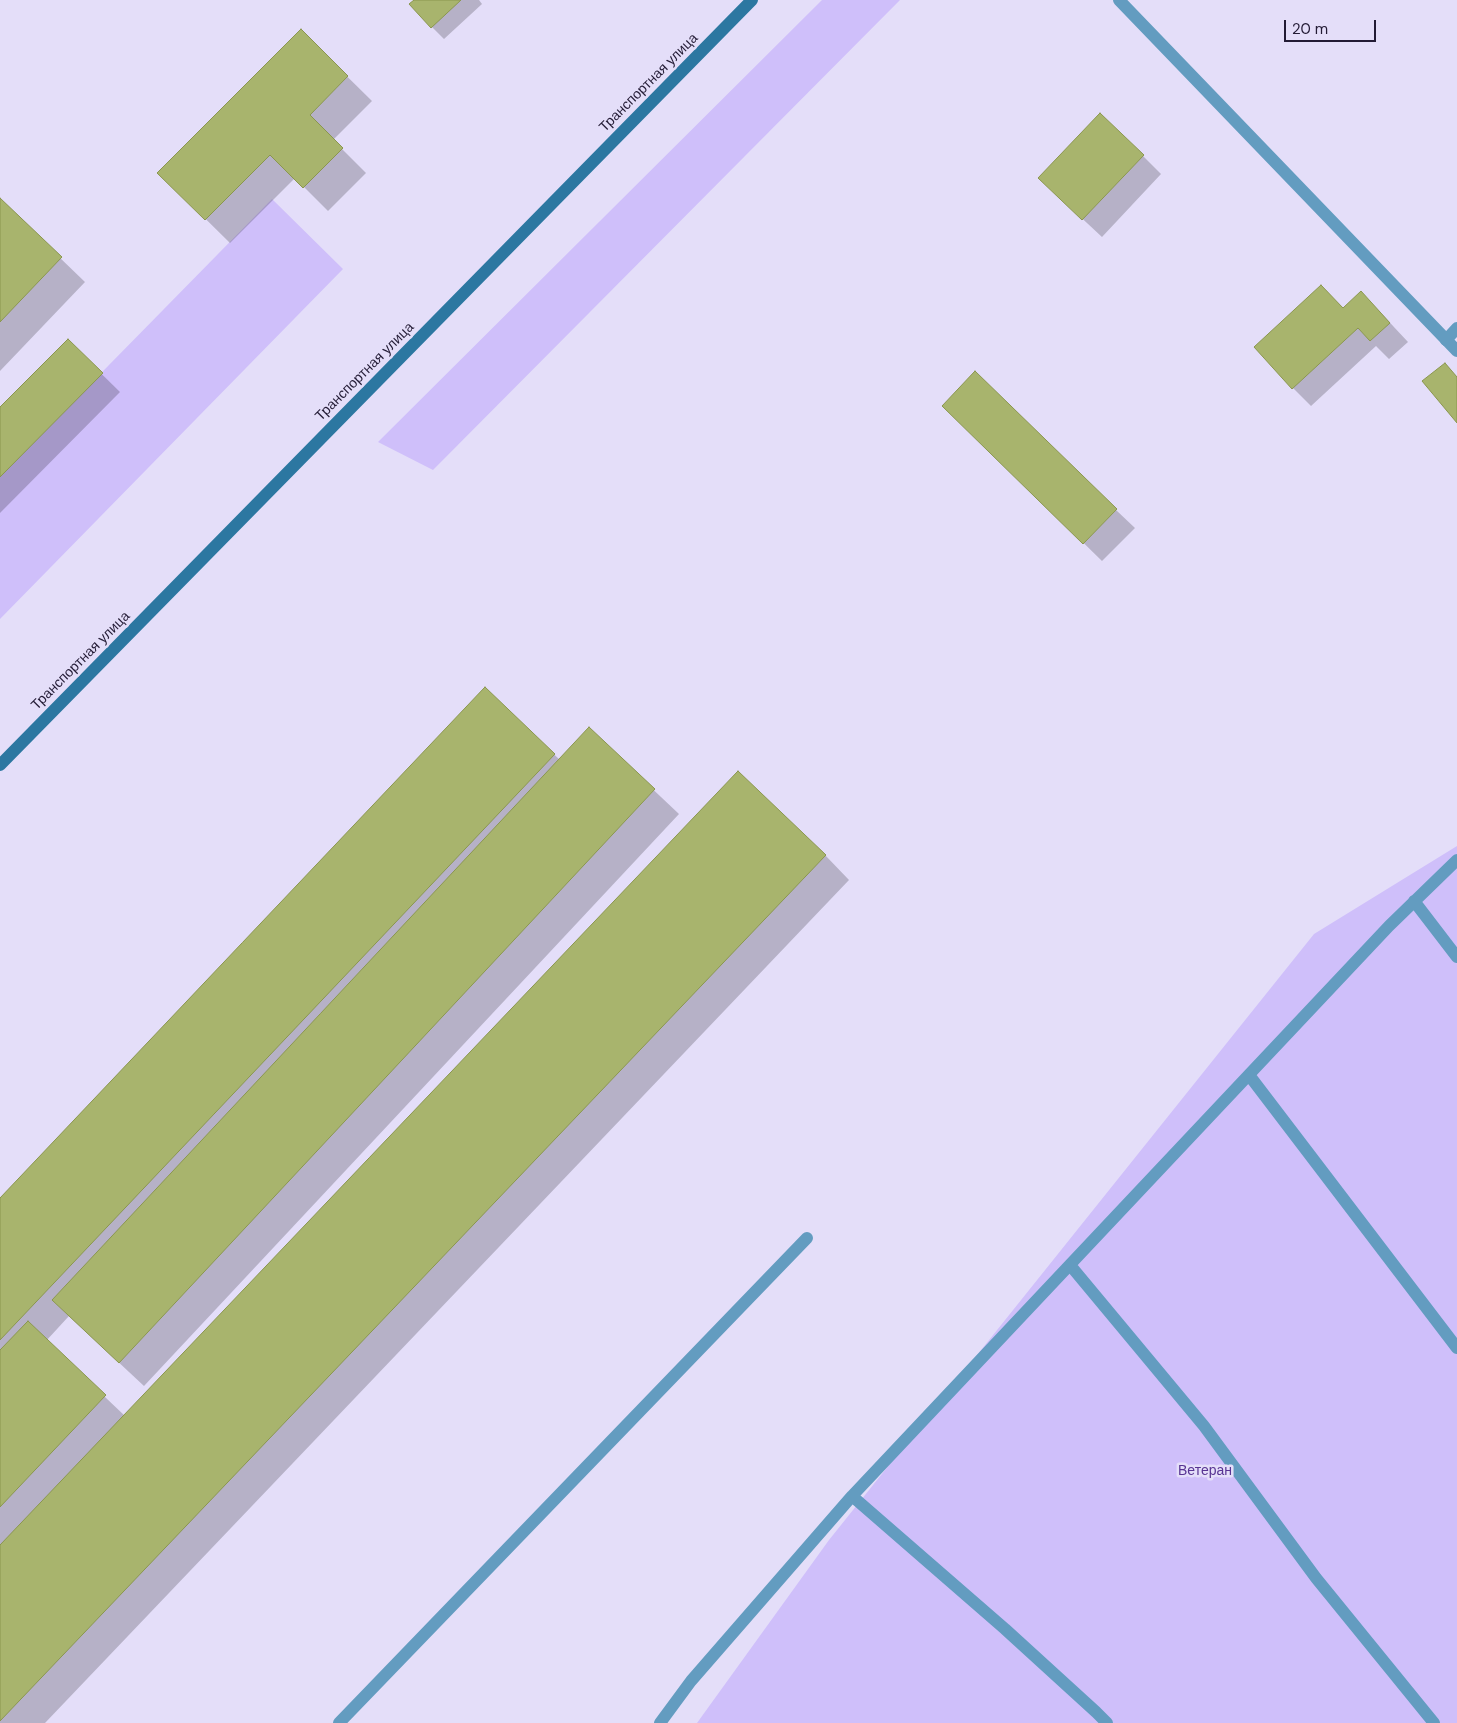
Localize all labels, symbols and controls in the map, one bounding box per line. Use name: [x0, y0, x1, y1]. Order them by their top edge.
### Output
scale bar: [1287, 10, 1380, 42]
text: 20 m: [1292, 19, 1328, 39]
street label: Транспортная улица: [596, 30, 702, 136]
street label: Транспортная улица: [312, 319, 418, 425]
street label: Транспортная улица: [28, 608, 134, 714]
park label: Ветеран: [1178, 1463, 1232, 1479]

